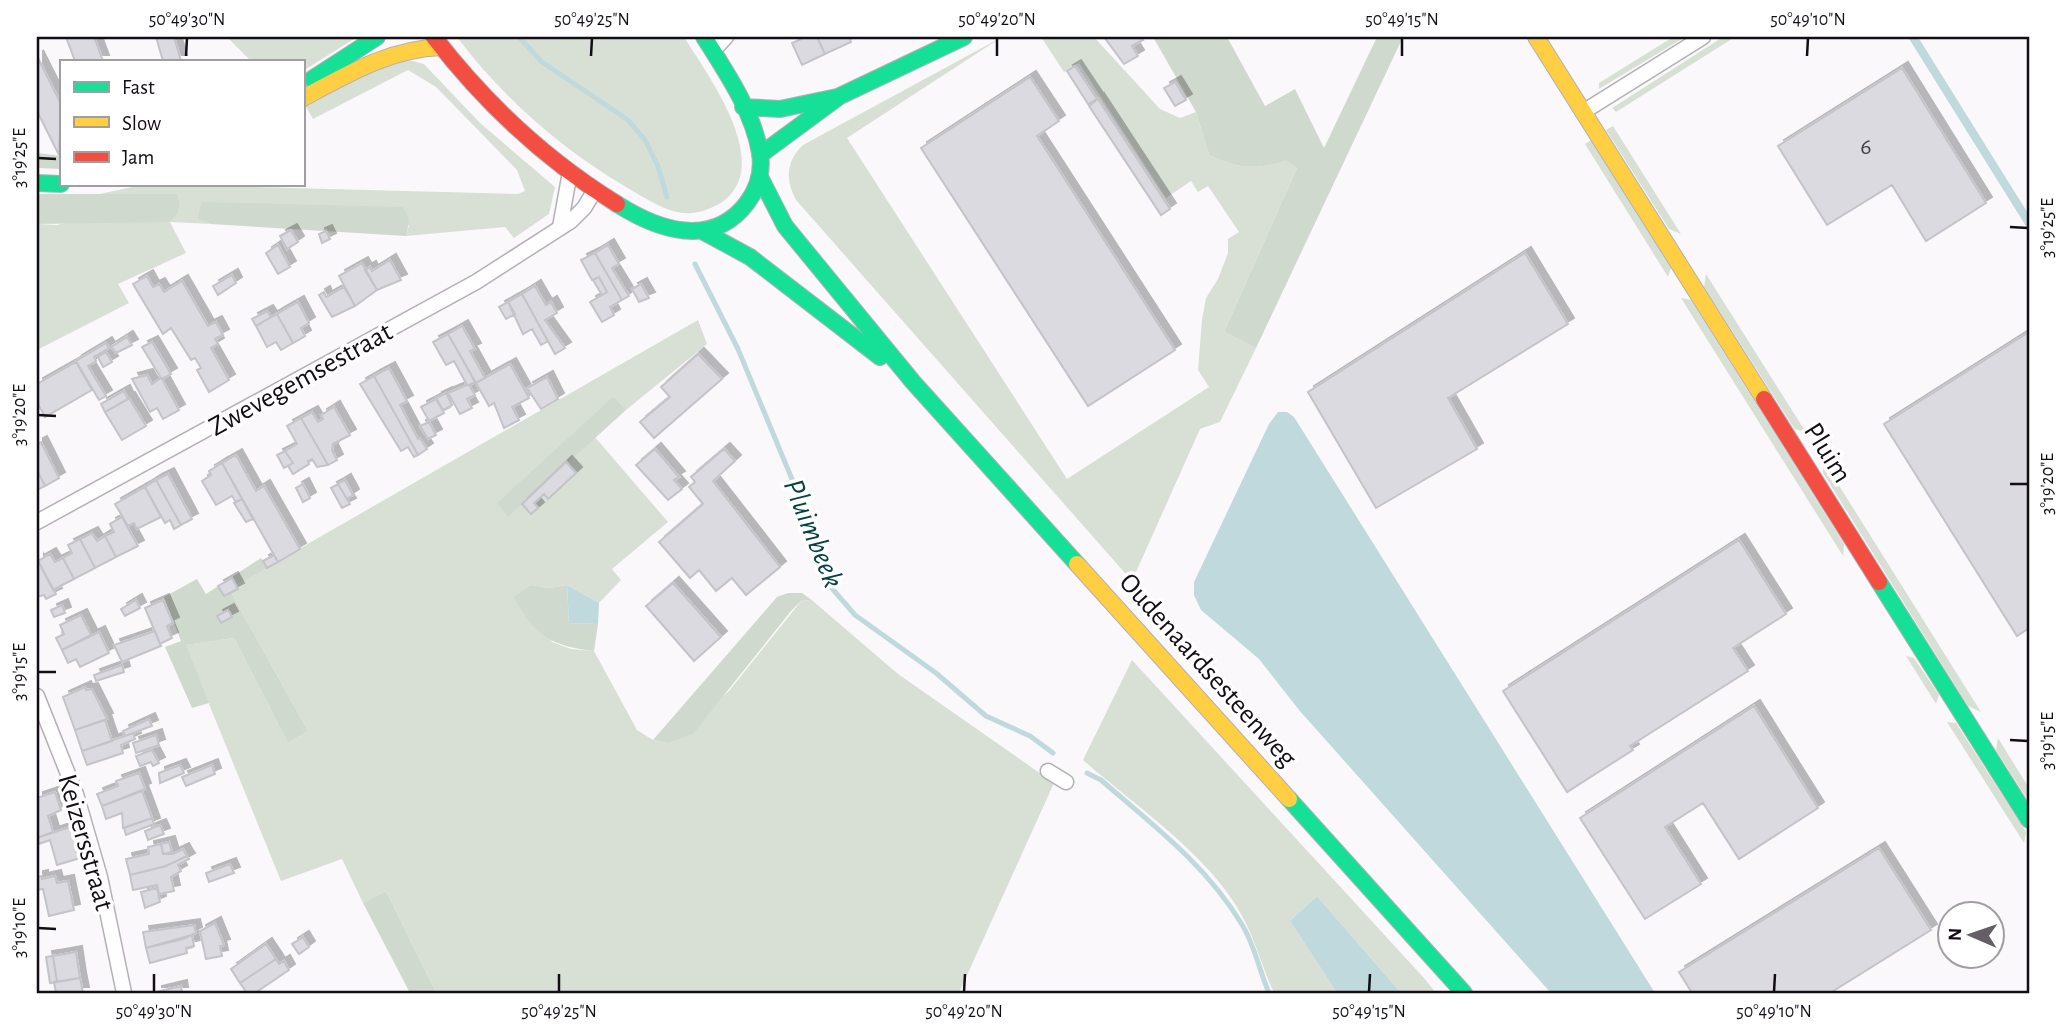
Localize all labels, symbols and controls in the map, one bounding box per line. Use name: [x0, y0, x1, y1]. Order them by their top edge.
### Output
text: 50°49'30"N: [149, 11, 225, 29]
text: 50°49'25"N: [554, 11, 630, 29]
text: 50°49'20"N: [958, 11, 1036, 29]
text: 50°49'15"N: [1365, 11, 1439, 29]
text: 50°49'10"N: [1770, 11, 1846, 29]
legend: [60, 60, 304, 186]
text: Fast: [122, 77, 155, 98]
text: Slow: [122, 113, 161, 134]
text: 3°19'25"E: [11, 128, 29, 188]
house number: 6: [1860, 135, 1872, 159]
text: Jam: [122, 147, 154, 168]
text: 3°19'25"E: [2039, 198, 2057, 258]
street label: Zwevegemsestraat: [205, 318, 397, 442]
text: 3°19'20"E: [11, 384, 29, 446]
street label: Pluim: [1798, 418, 1856, 488]
text: 3°19'20"E: [2039, 453, 2057, 515]
water label: Pluimbeek: [778, 475, 848, 592]
street label: Oudenaardsesteenweg: [1114, 568, 1302, 773]
text: 3°19'15"E: [11, 643, 29, 701]
text: 3°19'15"E: [2039, 712, 2057, 770]
street label: Keizersstraat: [52, 771, 118, 914]
text: 3°19'10"E: [11, 898, 29, 958]
north arrow: [1937, 900, 2007, 970]
text: N: [1946, 928, 1965, 941]
text: 50°49'30"N: [116, 1003, 192, 1021]
text: 50°49'25"N: [521, 1003, 597, 1021]
text: 50°49'20"N: [925, 1003, 1003, 1021]
text: 50°49'15"N: [1332, 1003, 1406, 1021]
text: 50°49'10"N: [1736, 1003, 1812, 1021]

